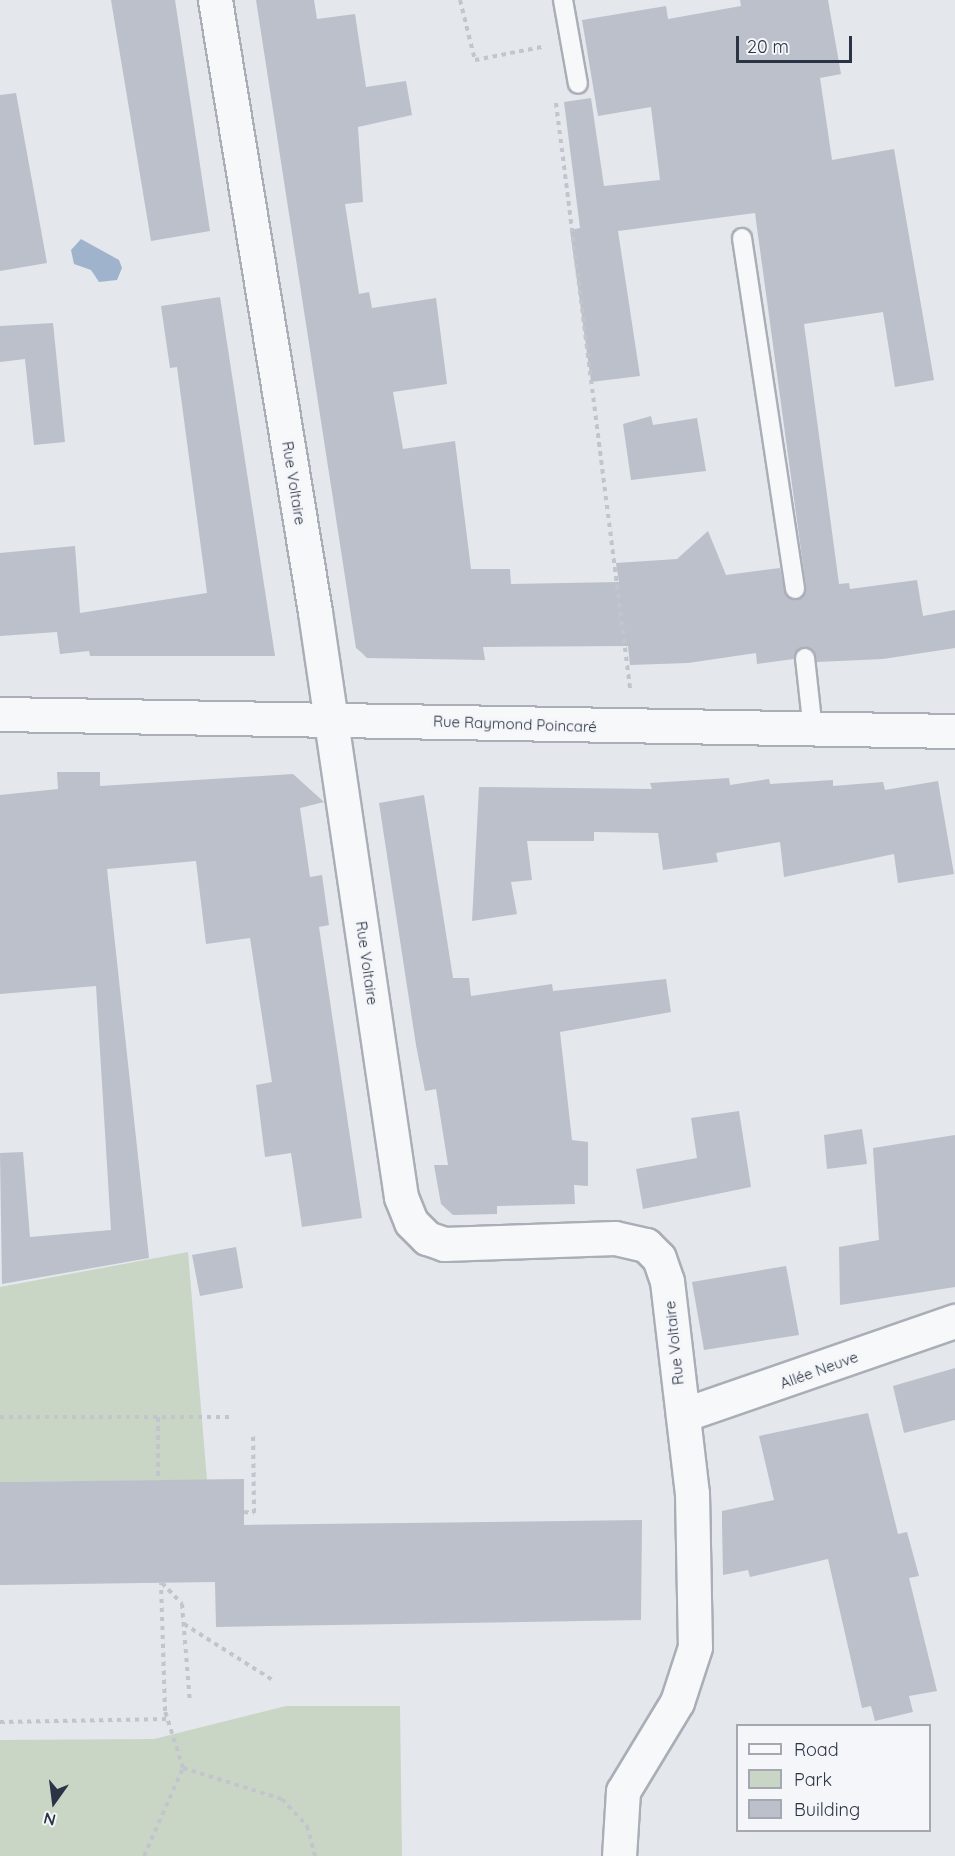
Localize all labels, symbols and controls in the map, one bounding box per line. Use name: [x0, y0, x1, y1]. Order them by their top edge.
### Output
scale bar: [739, 24, 854, 62]
text: 20 m: [747, 35, 789, 58]
street label: Rue Voltaire: [279, 440, 309, 526]
street label: Rue Raymond Poincaré: [433, 712, 597, 736]
street label: Rue Voltaire: [352, 920, 382, 1006]
street label: Rue Voltaire: [661, 1300, 687, 1386]
street label: Allée Neuve: [778, 1348, 860, 1392]
legend: [736, 1724, 931, 1832]
text: Road: [794, 1738, 839, 1761]
text: Park: [794, 1768, 832, 1791]
north arrow: [24, 1772, 84, 1832]
text: Building: [794, 1798, 860, 1821]
text: N: [42, 1808, 58, 1831]

